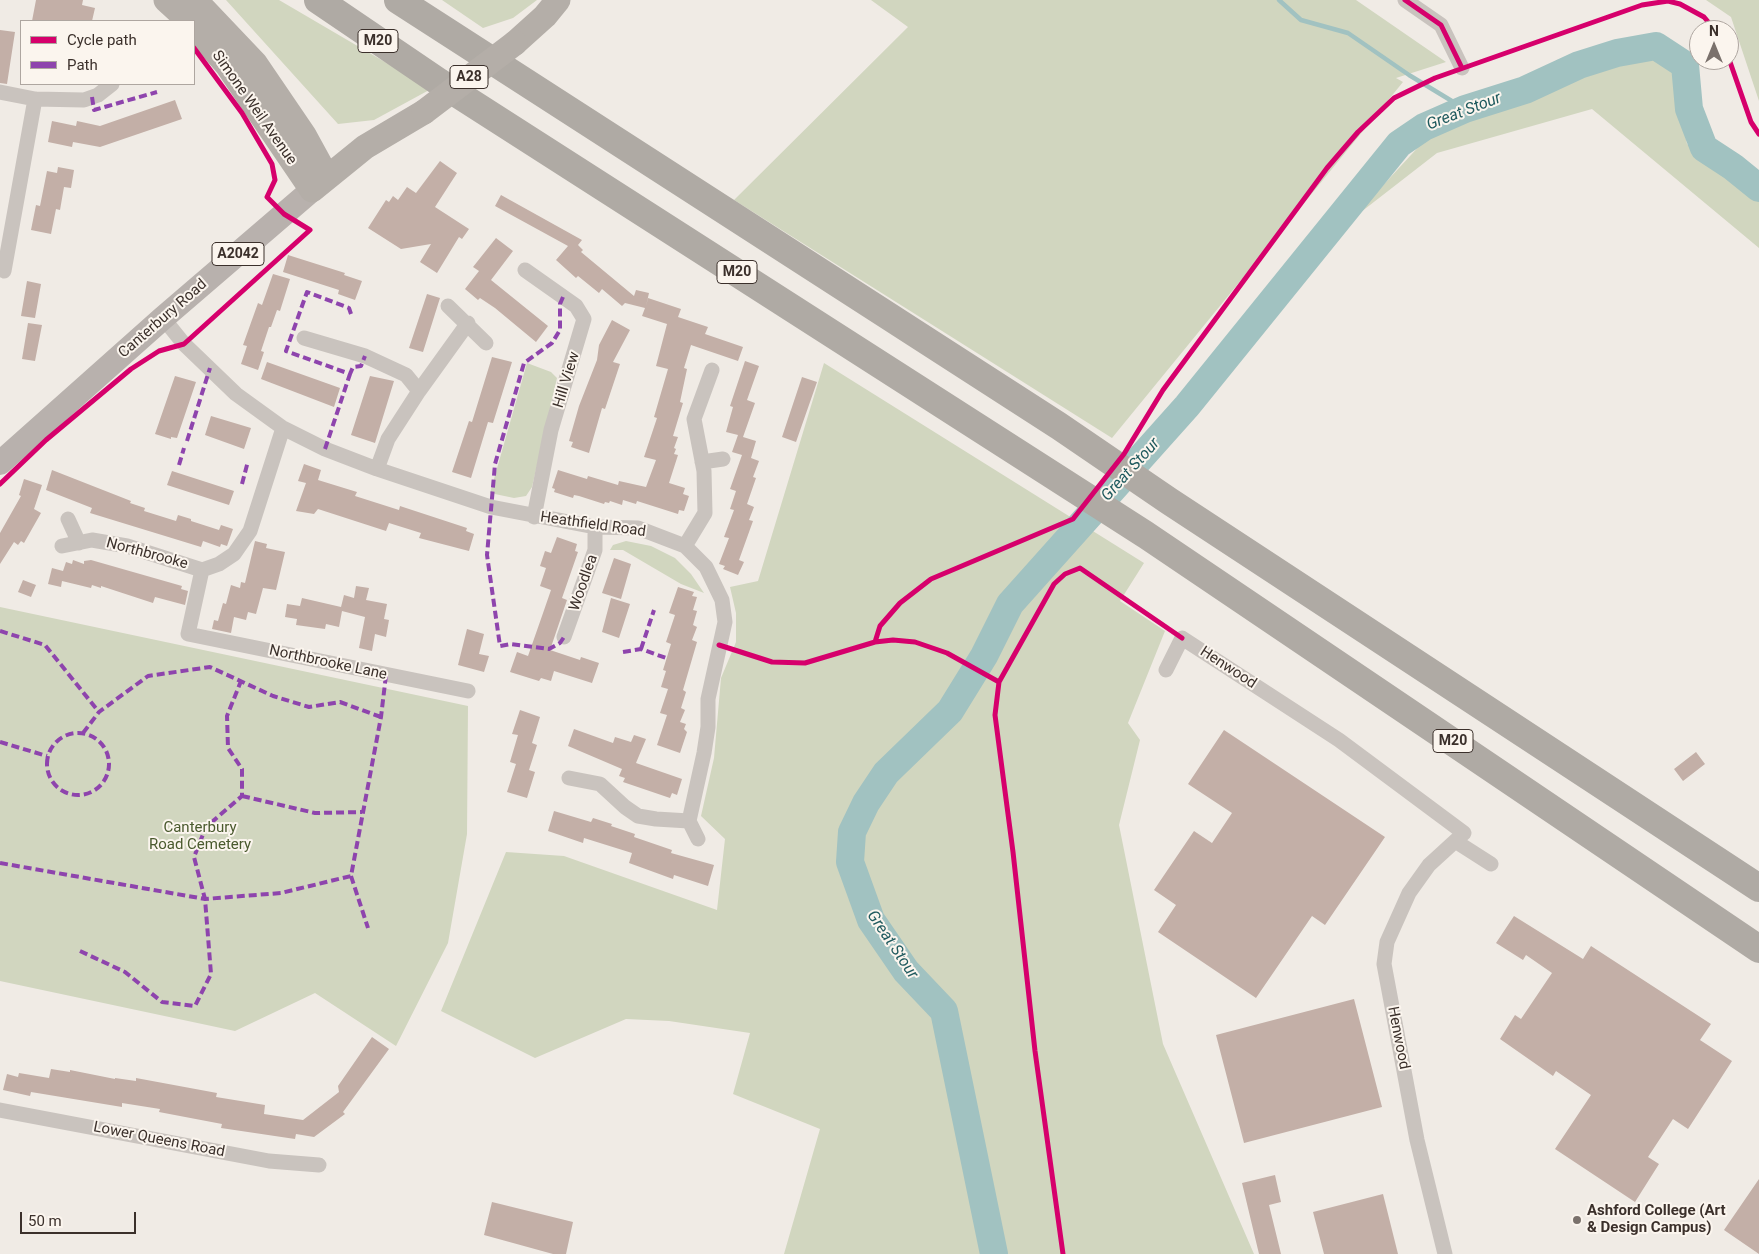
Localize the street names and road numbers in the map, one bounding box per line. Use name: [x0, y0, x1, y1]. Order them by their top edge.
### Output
road number: M20: [358, 29, 398, 52]
street label: Simone Weil Avenue: [208, 47, 300, 169]
road number: A28: [450, 66, 488, 88]
road number: A2042: [212, 242, 264, 266]
road number: M20: [717, 260, 757, 284]
street label: Canterbury Road: [115, 276, 211, 362]
street label: Hill View: [550, 350, 584, 410]
street label: Heathfield Road: [539, 509, 647, 541]
street label: Northbrooke: [104, 534, 190, 574]
street label: Woodlea: [566, 552, 602, 614]
street label: Northbrooke Lane: [267, 642, 389, 684]
street label: Henwood: [1196, 643, 1260, 693]
road number: M20: [1433, 729, 1473, 752]
street label: Henwood: [1383, 1005, 1413, 1071]
street label: Lower Queens Road: [92, 1118, 226, 1162]

